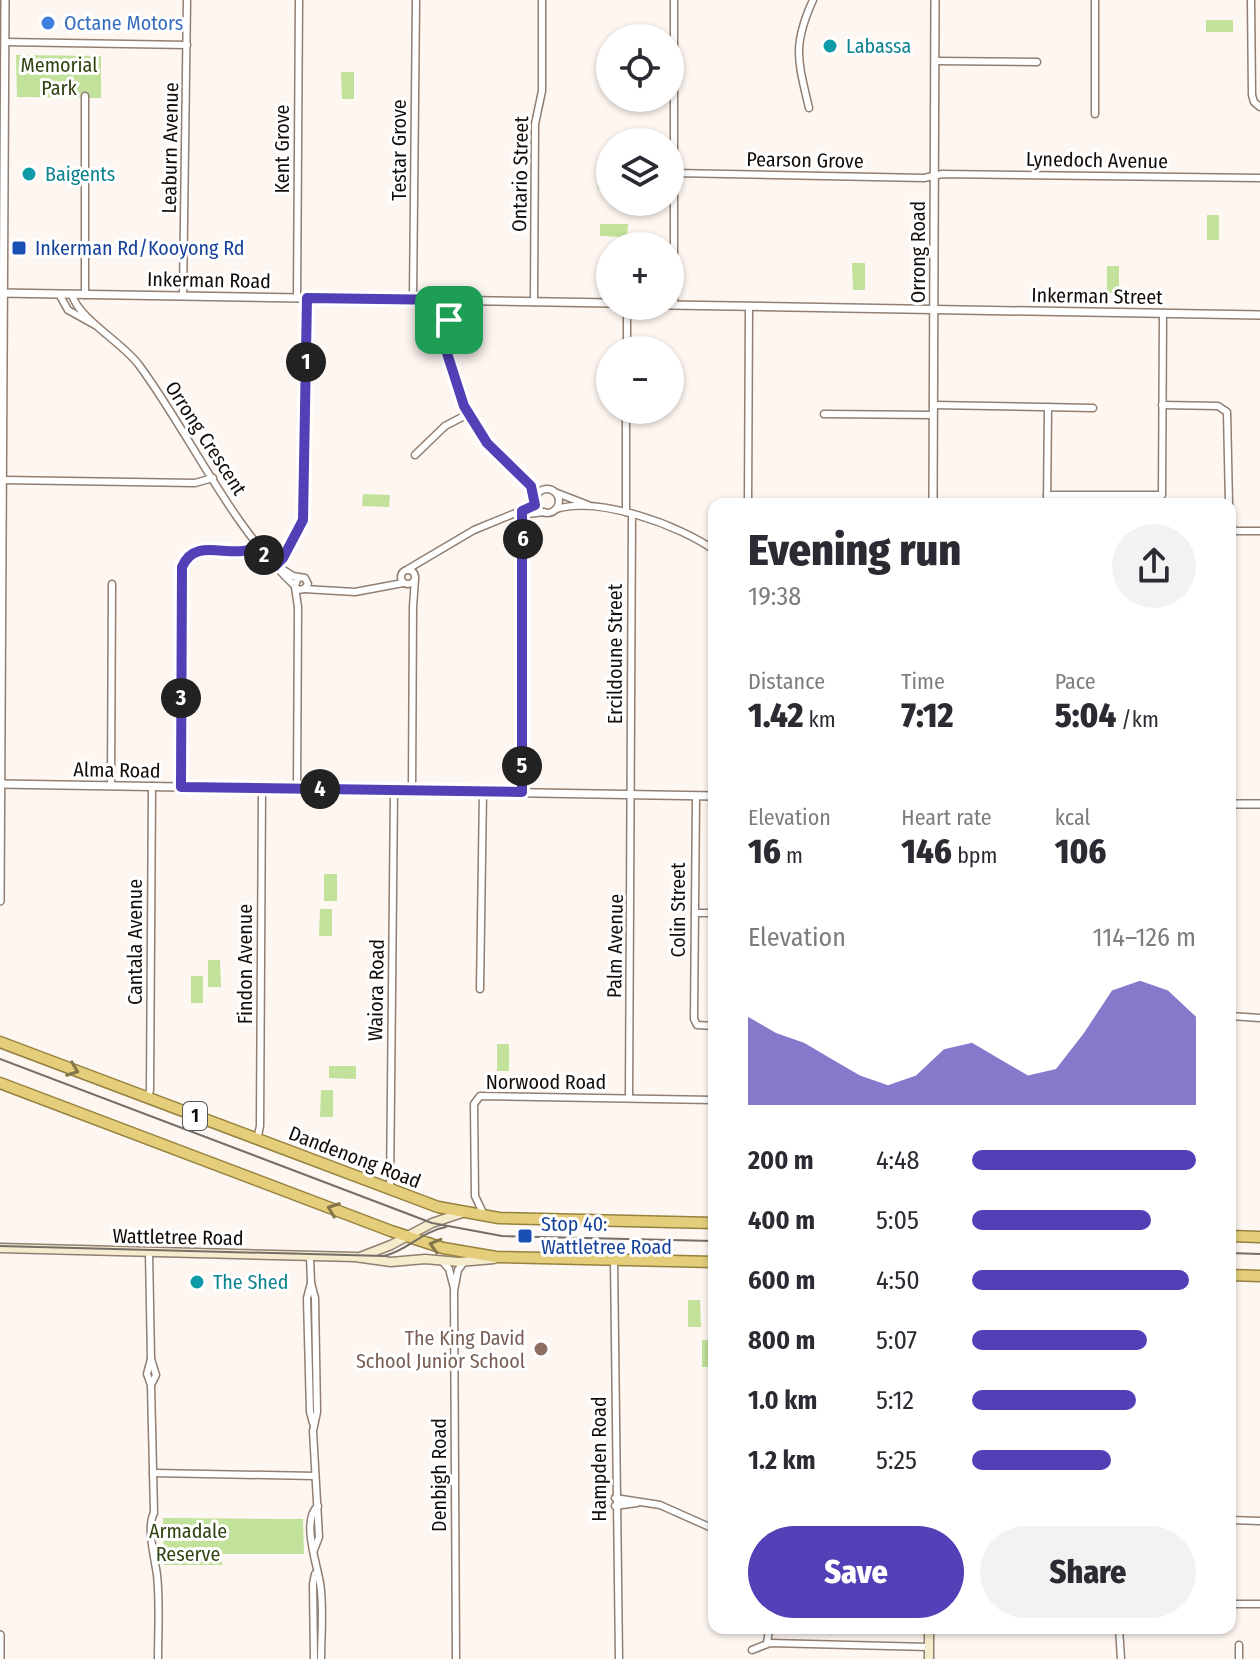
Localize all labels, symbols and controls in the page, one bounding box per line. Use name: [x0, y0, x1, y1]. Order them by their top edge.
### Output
place label: Octane Motors: [64, 11, 183, 35]
marker: Octane Motors: [39, 14, 57, 32]
map controls: [596, 24, 684, 424]
button: locate: [596, 24, 684, 112]
place label: Labassa: [846, 34, 911, 58]
marker: Labassa: [821, 37, 839, 55]
park label: Memorial Park: [21, 53, 97, 100]
street label: Leaburn Avenue: [157, 82, 183, 214]
street label: Testar Grove: [387, 99, 411, 201]
street label: Kent Grove: [270, 105, 294, 193]
street label: Ontario Street: [507, 115, 533, 232]
button: layers: [596, 128, 684, 216]
street label: Pearson Grove: [746, 147, 864, 173]
street label: Lynedoch Avenue: [1026, 147, 1168, 173]
place label: Baigents: [45, 162, 115, 186]
marker: Baigents: [20, 165, 38, 183]
street label: Orrong Road: [906, 201, 930, 303]
button: +: [596, 232, 684, 320]
place label: Inkerman Rd/Kooyong Rd: [35, 236, 244, 260]
marker: Inkerman Rd/Kooyong Rd: [10, 239, 28, 257]
street label: Inkerman Road: [147, 267, 271, 293]
street label: Inkerman Street: [1031, 283, 1163, 309]
pin: [415, 286, 483, 354]
icon: arrive: [427, 298, 471, 342]
button: −: [596, 336, 684, 424]
pin: 1: [286, 342, 326, 382]
text: 1: [301, 348, 311, 375]
street label: Orrong Crescent: [160, 377, 252, 500]
pin: 6: [503, 519, 543, 559]
text: Evening run: [748, 524, 961, 577]
button: share: [1112, 524, 1196, 608]
text: 6: [517, 525, 529, 552]
pin: 2: [244, 535, 284, 575]
text: 2: [259, 541, 269, 568]
text: 19:38: [748, 581, 801, 612]
street label: Ercildoune Street: [603, 583, 627, 724]
text: Distance: [748, 668, 825, 695]
text: Time: [901, 668, 945, 695]
text: Pace: [1055, 668, 1096, 695]
pin: 3: [161, 678, 201, 718]
text: 3: [176, 684, 186, 711]
text: 1.42: [748, 695, 803, 736]
text: 7:12: [901, 695, 954, 736]
text: 5:04: [1055, 695, 1116, 736]
text: km: [803, 706, 836, 733]
text: /km: [1116, 706, 1159, 733]
pin: 5: [502, 746, 542, 786]
text: 5: [517, 752, 527, 779]
street label: Alma Road: [73, 757, 161, 783]
pin: 4: [300, 769, 340, 809]
text: 4: [314, 775, 326, 802]
text: Elevation: [748, 804, 831, 831]
text: Heart rate: [901, 804, 992, 831]
text: kcal: [1055, 804, 1090, 831]
text: 16: [748, 831, 781, 872]
text: 146: [901, 831, 952, 872]
text: 106: [1055, 831, 1106, 872]
text: m: [781, 842, 803, 869]
text: bpm: [952, 842, 997, 869]
street label: Colin Street: [666, 862, 690, 958]
street label: Cantala Avenue: [123, 879, 147, 1005]
street label: Palm Avenue: [602, 894, 628, 998]
street label: Findon Avenue: [233, 904, 257, 1024]
text: Elevation: [748, 922, 846, 953]
text: 114–126 m: [1092, 922, 1196, 953]
street label: Waiora Road: [363, 939, 389, 1041]
one-way arrow: [65, 1060, 79, 1077]
street label: Norwood Road: [486, 1070, 606, 1094]
road number: 1: [183, 1102, 207, 1130]
street label: Dandenong Road: [286, 1121, 424, 1193]
text: 200 m: [748, 1145, 814, 1176]
text: 4:48: [876, 1145, 920, 1176]
one-way arrow: [327, 1202, 341, 1219]
text: 400 m: [748, 1205, 815, 1236]
text: 5:05: [876, 1205, 919, 1236]
place label: Stop 40: Wattletree Road: [541, 1212, 672, 1259]
street label: Wattletree Road: [112, 1224, 244, 1250]
marker: Stop 40: Wattletree Road: [516, 1227, 534, 1245]
one-way arrow: [428, 1238, 442, 1255]
text: 600 m: [748, 1265, 815, 1296]
text: 4:50: [876, 1265, 920, 1296]
place label: The Shed: [213, 1270, 288, 1294]
marker: The Shed: [188, 1273, 206, 1291]
text: 800 m: [748, 1325, 815, 1356]
text: 5:07: [876, 1325, 917, 1356]
place label: The King David School Junior School: [356, 1326, 525, 1373]
marker: The King David School Junior School: [532, 1340, 550, 1358]
text: 1.0 km: [748, 1385, 817, 1416]
text: 5:12: [876, 1385, 914, 1416]
street label: Hampden Road: [587, 1396, 611, 1522]
street label: Denbigh Road: [427, 1418, 451, 1532]
text: 1.2 km: [748, 1445, 815, 1476]
text: 5:25: [876, 1445, 917, 1476]
park label: Armadale Reserve: [149, 1519, 227, 1566]
button: Save: [748, 1526, 964, 1618]
button: Share: [980, 1526, 1196, 1618]

